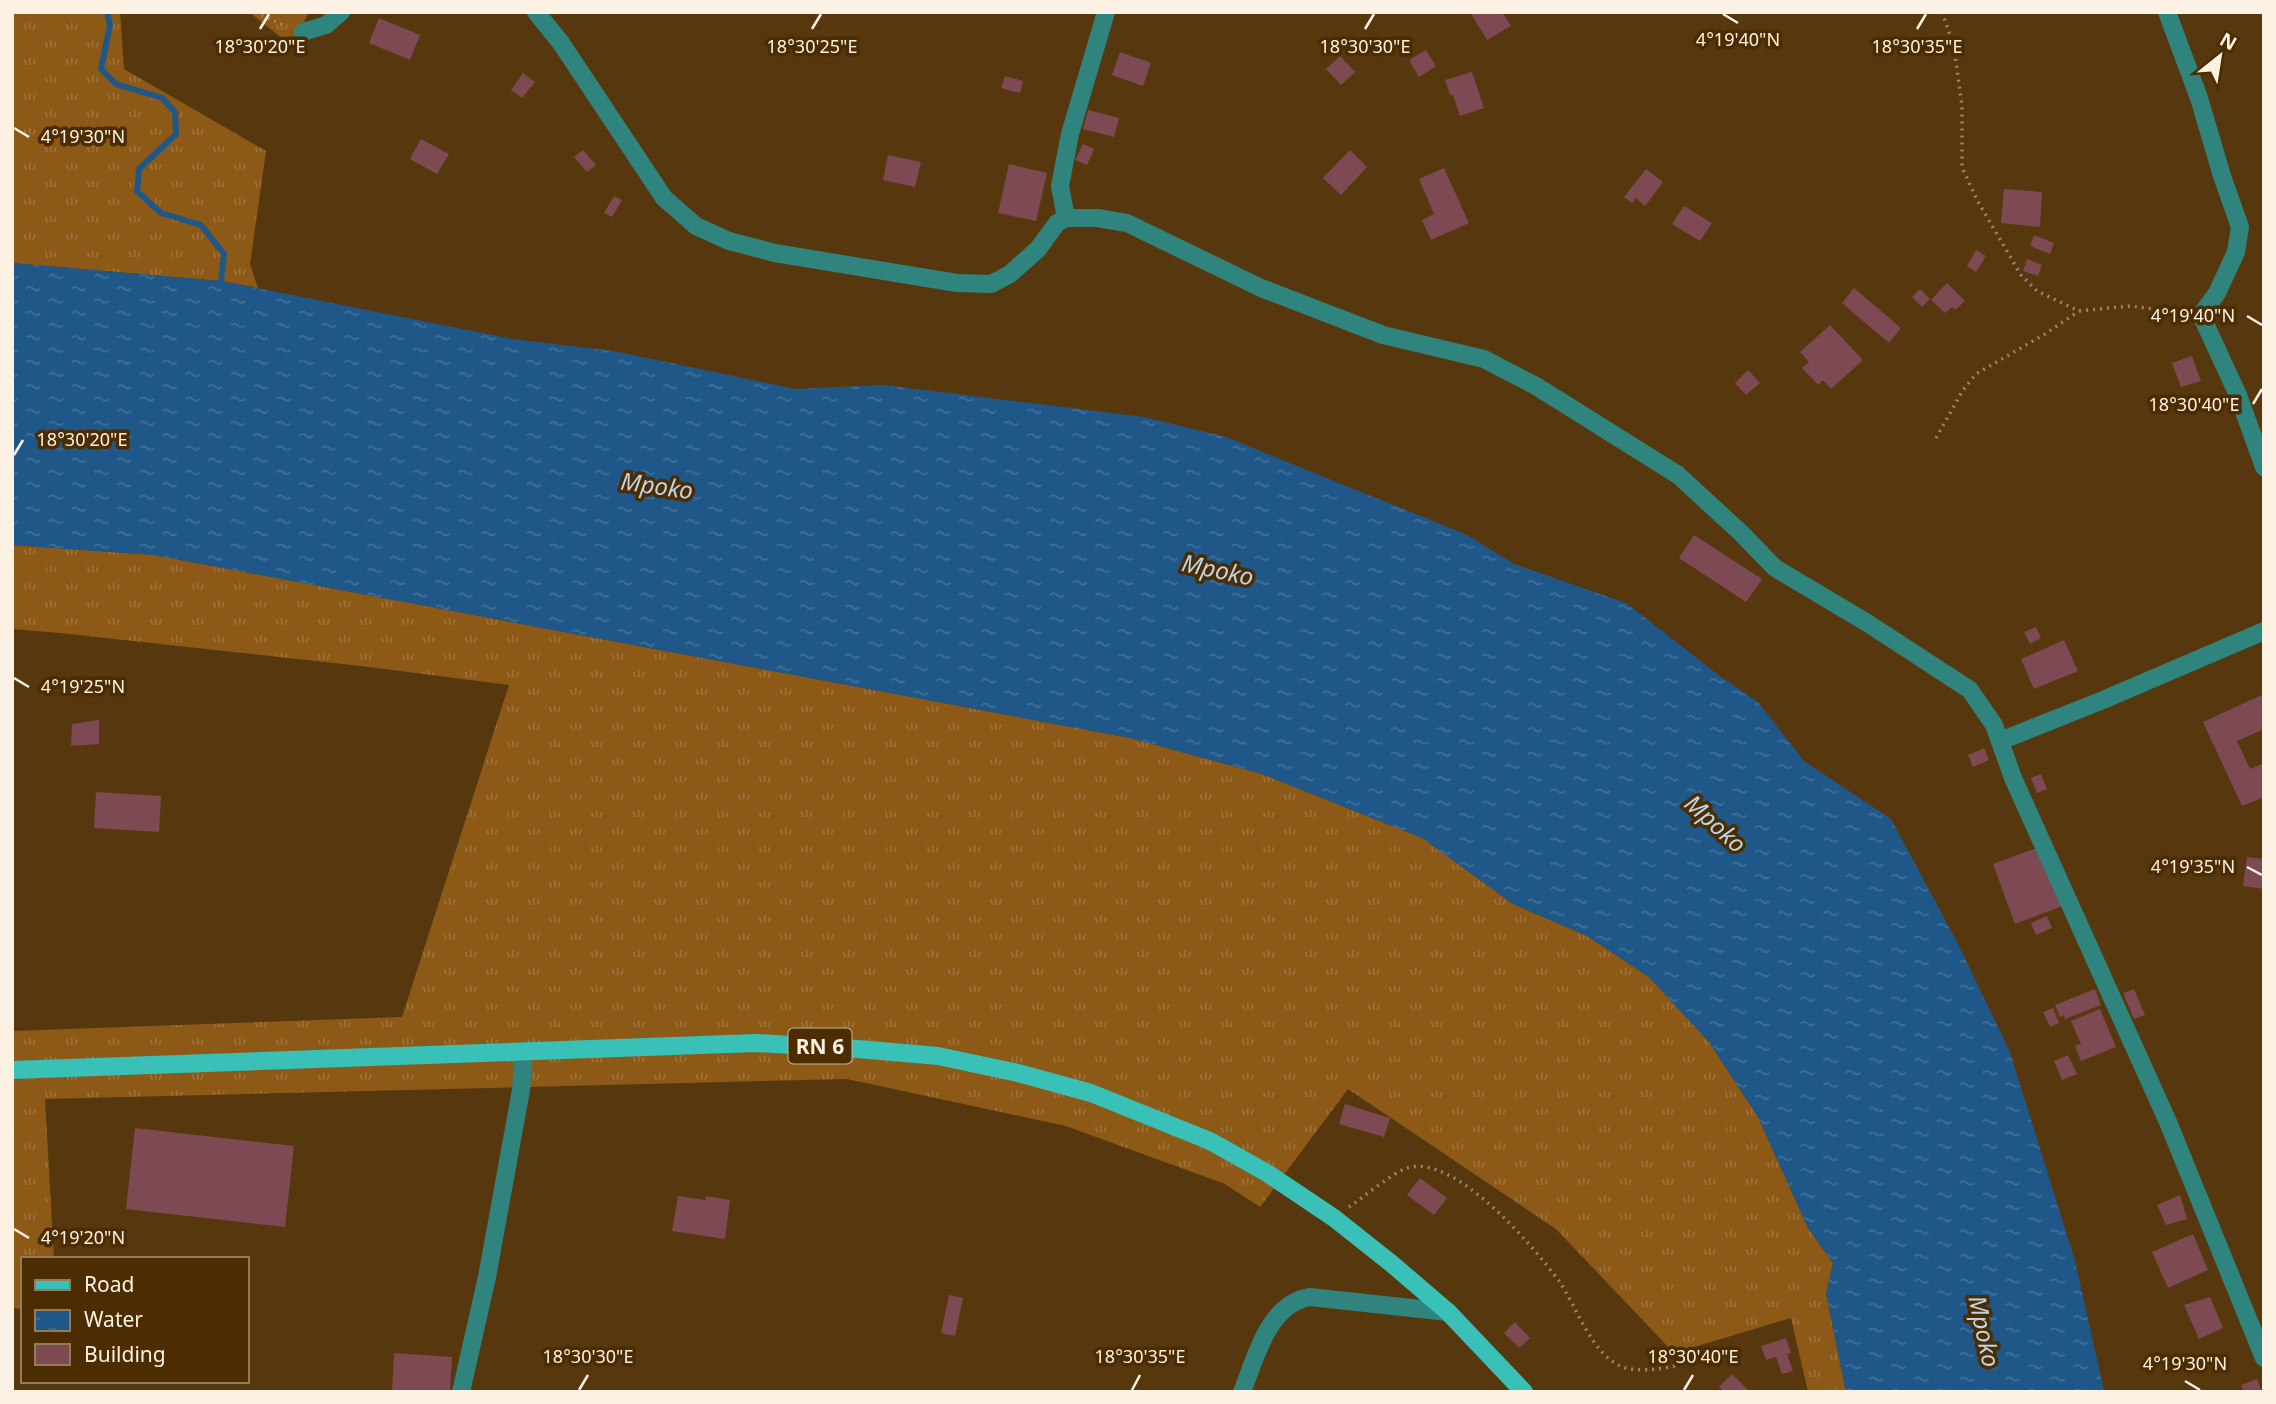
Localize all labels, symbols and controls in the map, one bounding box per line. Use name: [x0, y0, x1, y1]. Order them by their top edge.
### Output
north arrow: [2185, 21, 2255, 91]
text: N: [2215, 26, 2242, 56]
text: 4°19'40"N: [1696, 27, 1780, 51]
text: 18°30'20"E: [215, 34, 305, 58]
text: 18°30'25"E: [767, 34, 857, 58]
text: 18°30'30"E: [1320, 34, 1410, 58]
text: 18°30'35"E: [1872, 34, 1962, 58]
text: 4°19'30"N: [41, 124, 125, 148]
text: 4°19'40"N: [2151, 303, 2235, 327]
text: 18°30'40"E: [2149, 392, 2239, 416]
text: 18°30'20"E: [37, 427, 127, 451]
water label: Mpoko: [619, 464, 695, 506]
water label: Mpoko: [1179, 545, 1257, 593]
text: 4°19'25"N: [41, 674, 125, 698]
water label: Mpoko: [1678, 786, 1754, 860]
text: 4°19'35"N: [2151, 854, 2235, 878]
road number: RN 6: [788, 1028, 852, 1064]
text: 4°19'20"N: [41, 1225, 125, 1249]
legend: [21, 1257, 248, 1383]
text: Road: [84, 1270, 134, 1298]
water label: Mpoko: [1961, 1292, 2009, 1370]
text: Water: [84, 1305, 143, 1333]
text: Building: [84, 1340, 166, 1368]
text: 18°30'30"E: [543, 1344, 633, 1368]
text: 18°30'35"E: [1095, 1344, 1185, 1368]
text: 18°30'40"E: [1648, 1344, 1738, 1368]
text: 4°19'30"N: [2143, 1351, 2227, 1375]

